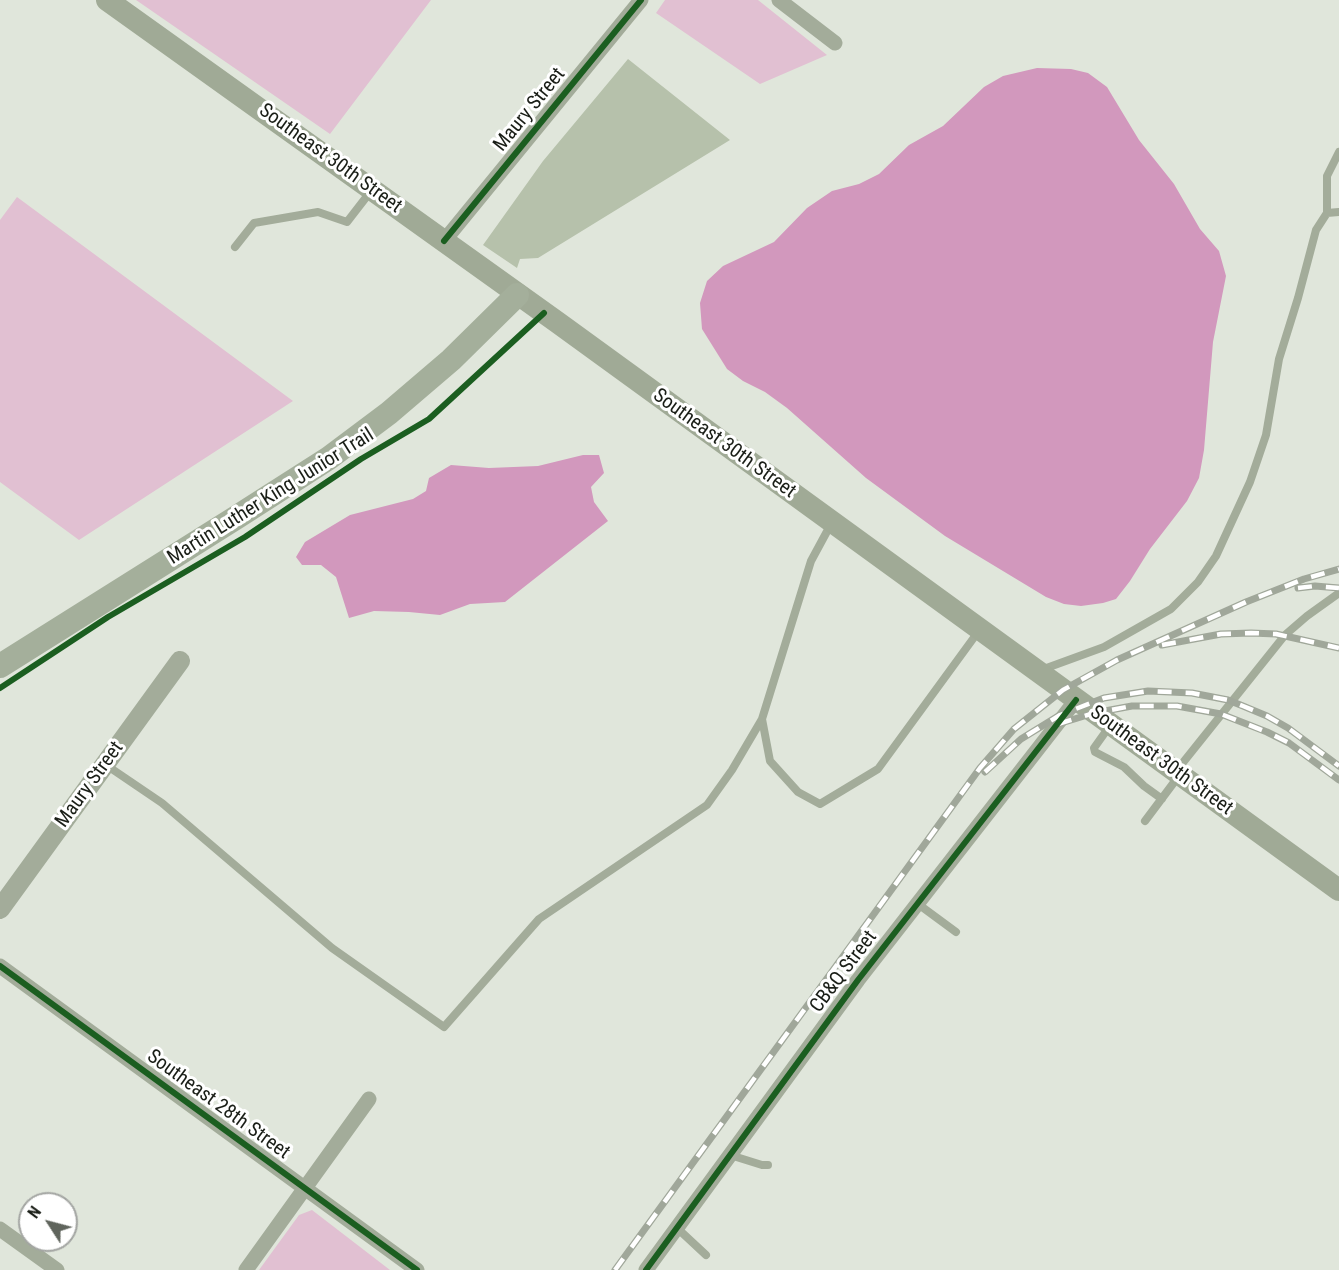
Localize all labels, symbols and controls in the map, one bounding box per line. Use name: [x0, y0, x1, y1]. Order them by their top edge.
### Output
street label: Maury Street: [489, 63, 571, 157]
street label: Southeast 30th Street: [254, 99, 406, 219]
street label: Southeast 30th Street: [648, 384, 800, 504]
street label: Martin Luther King Junior Trail: [163, 424, 379, 570]
street label: Southeast 30th Street: [1085, 701, 1237, 821]
street label: Maury Street: [51, 737, 129, 833]
street label: CB&Q Street: [805, 926, 883, 1018]
street label: Southeast 28th Street: [142, 1045, 294, 1165]
north arrow: [18, 1192, 78, 1252]
text: N: [24, 1203, 45, 1222]

